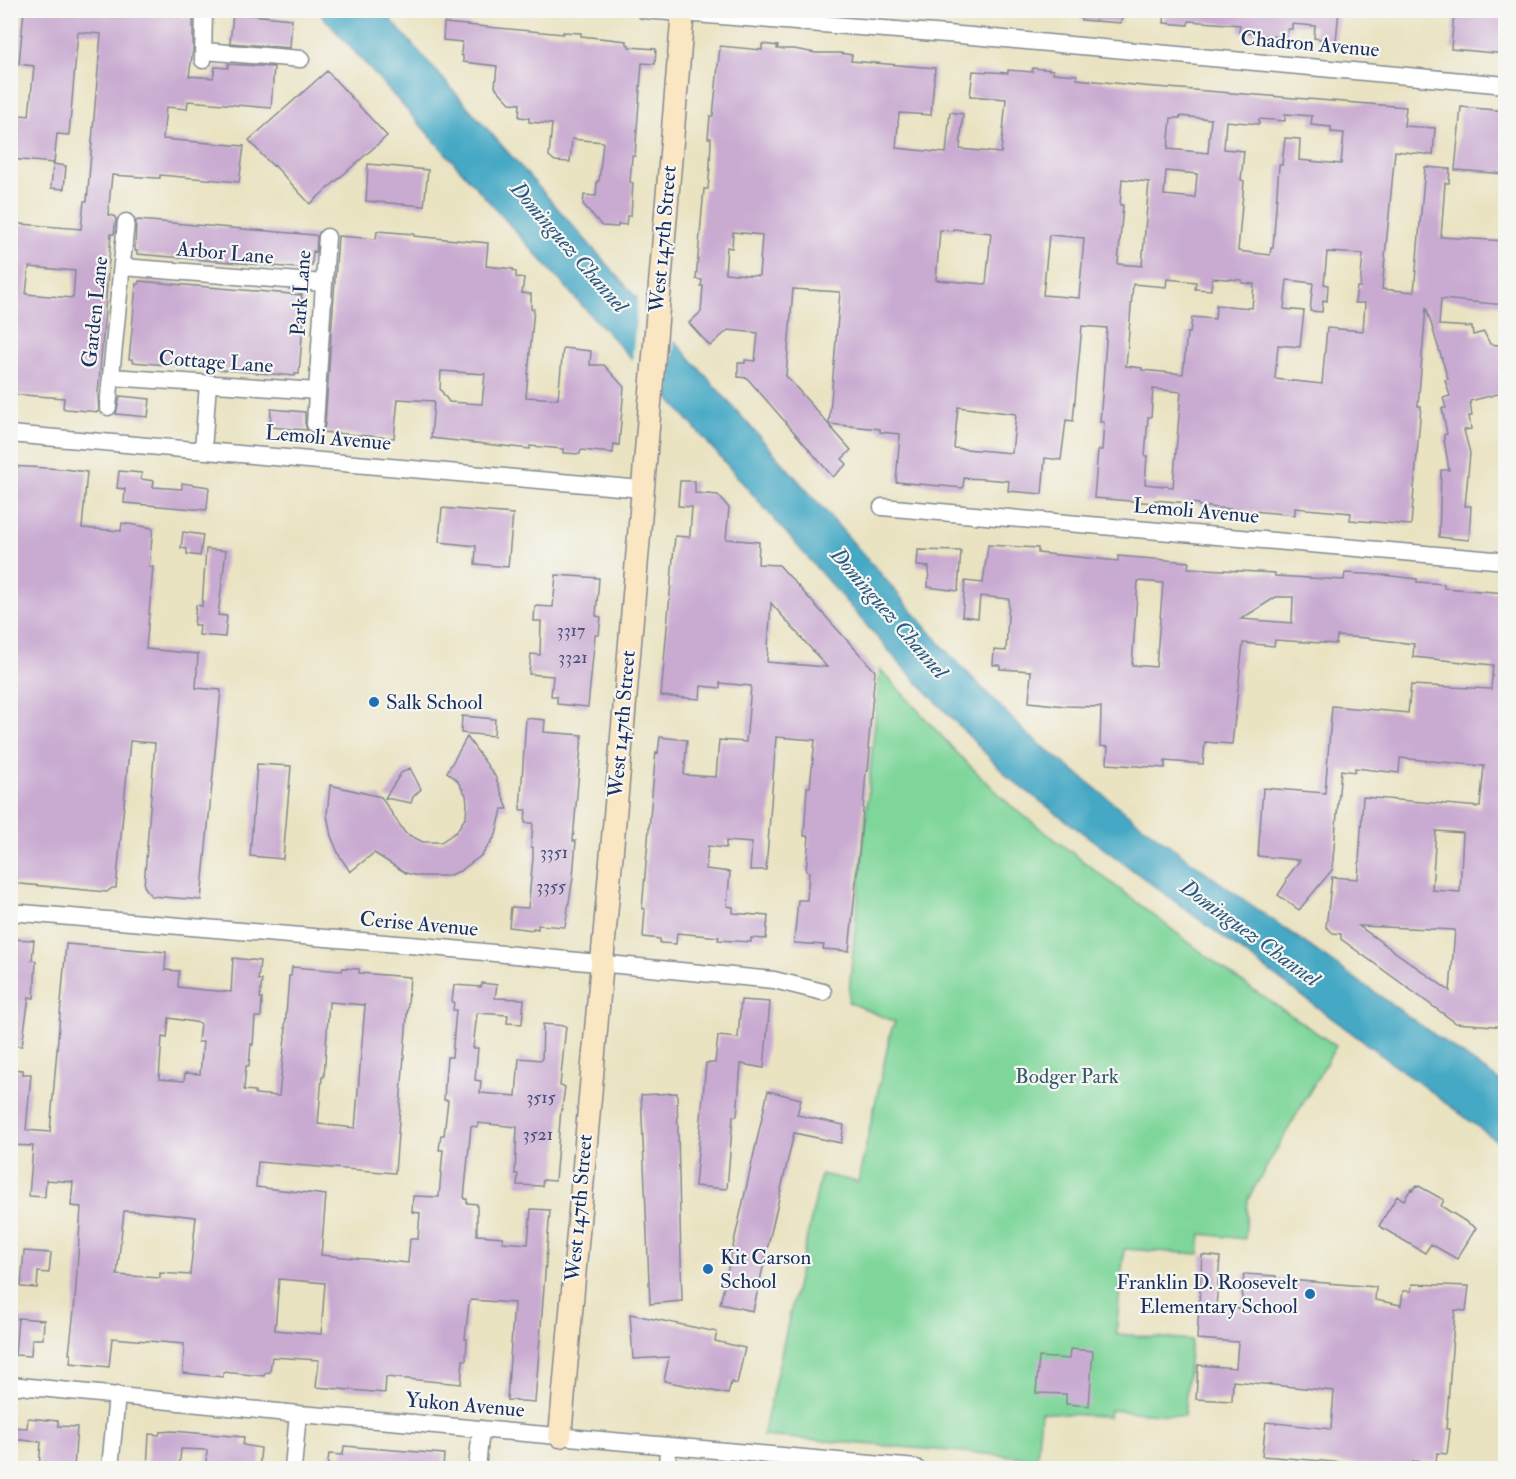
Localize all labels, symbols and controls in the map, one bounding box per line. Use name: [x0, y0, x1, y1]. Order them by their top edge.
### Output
street label: Chadron Avenue: [1239, 24, 1381, 64]
street label: West 147th Street: [643, 164, 683, 315]
water label: Dominguez Channel: [504, 175, 635, 320]
street label: Arbor Lane: [174, 235, 275, 271]
street label: Park Lane: [285, 249, 317, 337]
street label: Garden Lane: [76, 255, 114, 369]
street label: Cottage Lane: [158, 345, 274, 379]
street label: Lemoli Avenue: [264, 419, 392, 457]
street label: Lemoli Avenue: [1132, 492, 1260, 530]
water label: Dominguez Channel: [824, 541, 955, 686]
house number: 3317: [557, 619, 585, 642]
house number: 3321: [558, 646, 588, 669]
street label: West 147th Street: [602, 649, 642, 800]
place label: Salk School: [386, 689, 483, 716]
marker: Salk School: [367, 695, 381, 709]
house number: 3351: [540, 841, 568, 864]
water label: Dominguez Channel: [1174, 873, 1327, 994]
house number: 3355: [536, 875, 566, 898]
street label: Cerise Avenue: [359, 905, 480, 943]
park label: Bodger Park: [1015, 1063, 1119, 1090]
house number: 3515: [526, 1086, 556, 1109]
house number: 3521: [523, 1123, 553, 1146]
street label: West 147th Street: [559, 1133, 599, 1284]
place label: Kit Carson School: [720, 1244, 811, 1295]
marker: Kit Carson School: [701, 1262, 715, 1276]
place label: Franklin D. Roosevelt Elementary School: [1116, 1269, 1299, 1320]
marker: Franklin D. Roosevelt Elementary School: [1303, 1287, 1317, 1301]
street label: Yukon Avenue: [404, 1386, 526, 1424]

